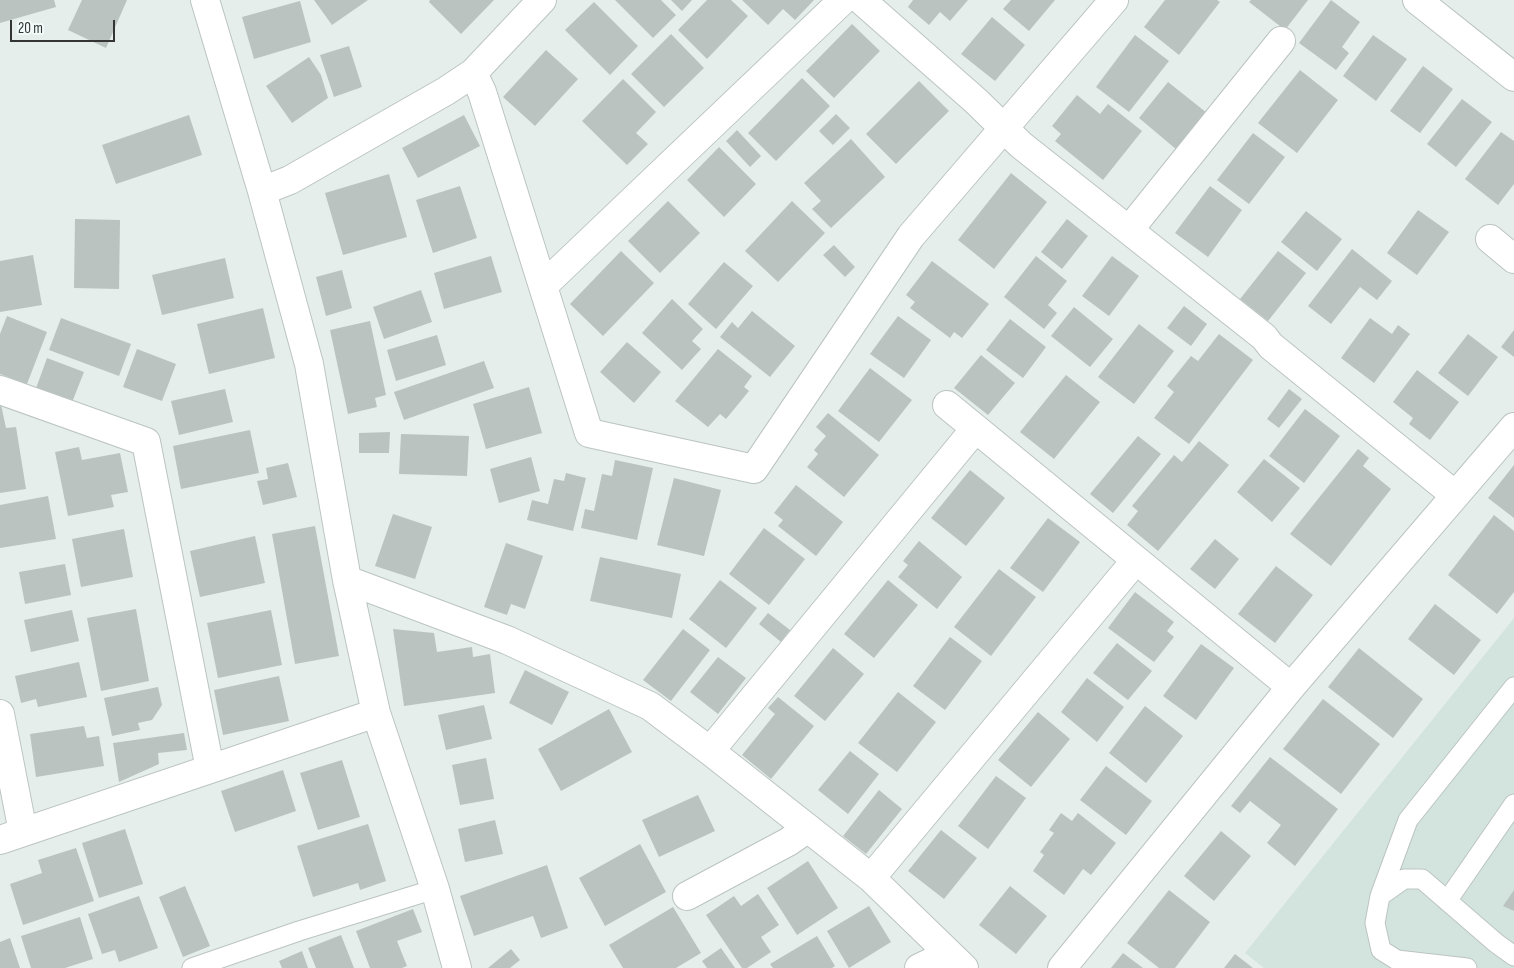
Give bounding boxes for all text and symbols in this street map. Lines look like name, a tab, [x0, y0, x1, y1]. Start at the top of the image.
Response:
scale bar	[12, 10, 118, 42]
text: 20 m	[18, 19, 43, 38]

